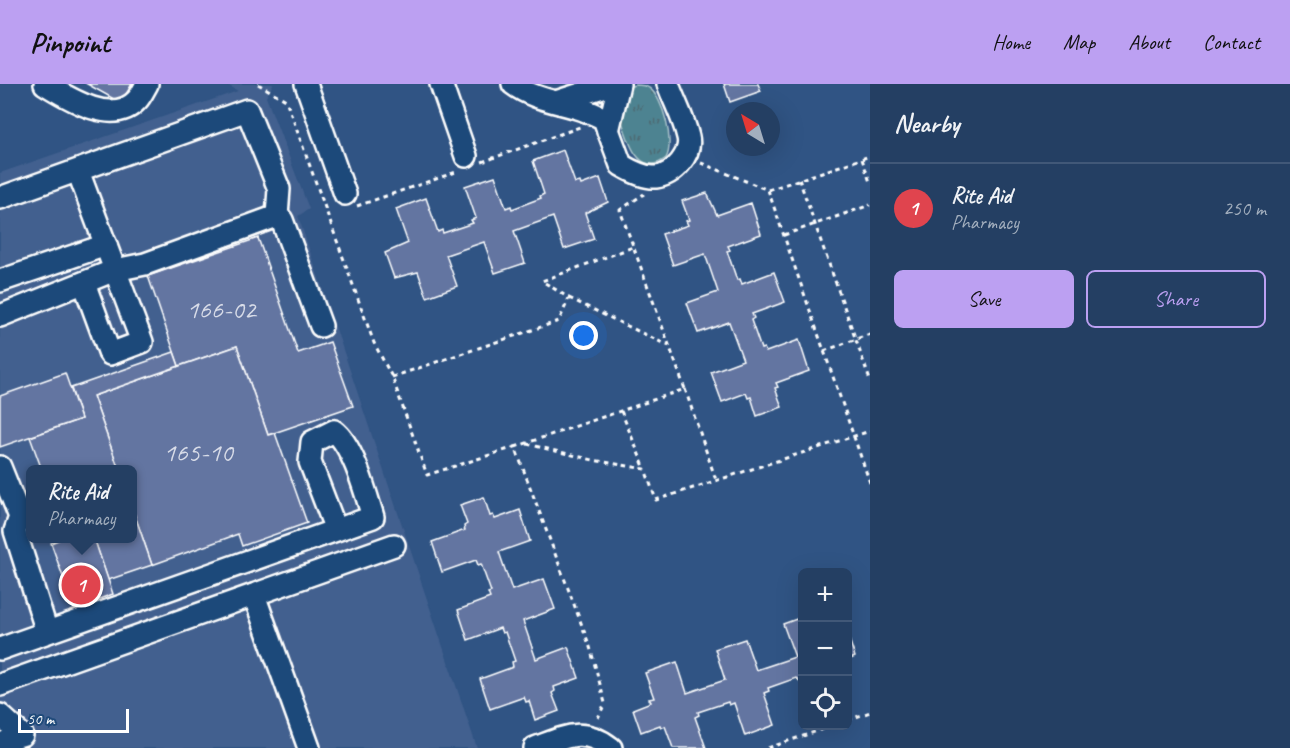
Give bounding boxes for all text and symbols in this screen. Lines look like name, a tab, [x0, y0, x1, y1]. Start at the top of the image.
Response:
text: Pinpoint	[30, 25, 110, 60]
text: Home	[992, 29, 1030, 55]
text: Map	[1063, 29, 1095, 55]
text: About	[1128, 29, 1170, 55]
text: Contact	[1203, 29, 1260, 55]
north arrow	[726, 102, 780, 156]
text: Nearby	[894, 107, 959, 140]
text: Rite Aid	[951, 182, 1012, 210]
text: 1	[909, 196, 918, 221]
text: 250 m	[1223, 196, 1266, 221]
text: Pharmacy	[951, 210, 1019, 235]
button: Save	[894, 270, 1074, 328]
button: Share	[1086, 270, 1266, 328]
house number: 166-02	[186, 292, 258, 326]
your location	[569, 321, 598, 350]
house number: 165-10	[163, 435, 235, 469]
popup	[26, 465, 137, 543]
text: Rite Aid	[48, 478, 108, 506]
text: Pharmacy	[48, 506, 115, 531]
pin: 1	[62, 562, 100, 608]
map controls	[798, 568, 852, 730]
button: +	[798, 568, 852, 622]
button: −	[798, 622, 852, 676]
button: locate	[798, 676, 852, 730]
scale bar	[18, 706, 129, 734]
text: 50 m	[27, 709, 54, 729]

